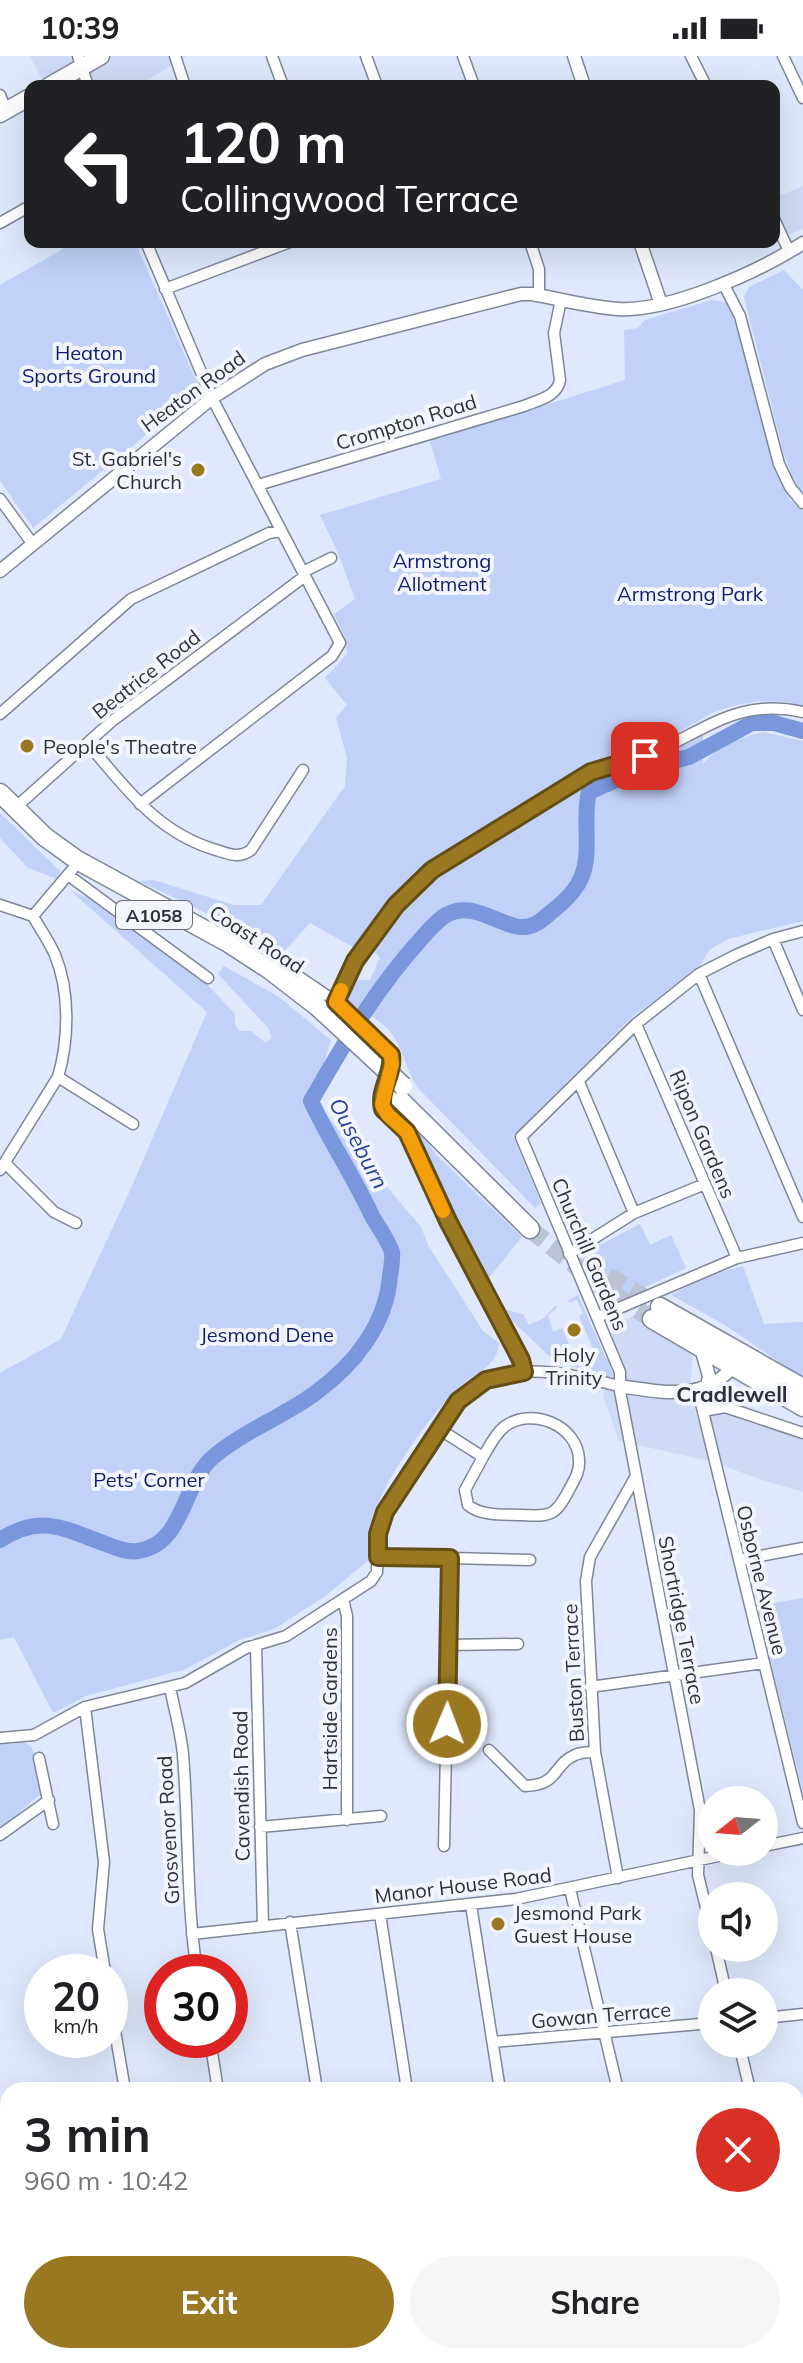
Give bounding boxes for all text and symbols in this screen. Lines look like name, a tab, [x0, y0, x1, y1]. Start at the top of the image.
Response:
text: 10:39	[40, 9, 119, 47]
text: 120 m	[180, 107, 347, 177]
icon: left	[48, 112, 152, 216]
text: Collingwood Terrace	[180, 176, 519, 221]
park label: Heaton Sports Ground	[22, 340, 156, 388]
street label: Heaton Road	[136, 345, 250, 437]
street label: Crompton Road	[333, 389, 479, 455]
place label: St. Gabriel's Church	[72, 446, 182, 494]
marker: St. Gabriel's Church	[189, 461, 207, 479]
park label: Armstrong Allotment	[393, 548, 491, 596]
park label: Armstrong Park	[617, 581, 764, 606]
street label: Beatrice Road	[87, 624, 205, 724]
pin	[611, 722, 679, 790]
place label: People's Theatre	[43, 734, 197, 759]
icon: arrive	[623, 734, 667, 778]
marker: People's Theatre	[18, 737, 36, 755]
street label: Coast Road	[205, 899, 309, 979]
road number: A1058	[116, 901, 192, 929]
street label: Ripon Gardens	[665, 1066, 741, 1202]
water label: Ouseburn	[323, 1093, 395, 1193]
street label: Churchill Gardens	[547, 1174, 633, 1334]
marker: Holy Trinity	[565, 1321, 583, 1339]
park label: Jesmond Dene	[200, 1322, 334, 1347]
place label: Holy Trinity	[546, 1342, 603, 1390]
district label: Cradlewell	[676, 1380, 788, 1408]
park label: Pets' Corner	[93, 1467, 205, 1492]
street label: Osborne Avenue	[731, 1502, 793, 1658]
street label: Shortridge Terrace	[653, 1534, 711, 1706]
street label: Buston Terrace	[557, 1603, 589, 1743]
street label: Hartside Gardens	[317, 1627, 342, 1791]
position arrow	[405, 1682, 489, 1766]
street label: Cavendish Road	[227, 1710, 255, 1862]
street label: Grosvenor Road	[152, 1755, 184, 1905]
north arrow	[698, 1786, 778, 1866]
map controls	[698, 1786, 778, 2058]
street label: Manor House Road	[373, 1862, 553, 1908]
button: sound	[698, 1882, 778, 1962]
place label: Jesmond Park Guest House	[514, 1900, 642, 1948]
marker: Jesmond Park Guest House	[489, 1915, 507, 1933]
speed limit sign: 30	[144, 1954, 248, 2058]
text: 20	[52, 1971, 100, 2021]
button: layers	[698, 1978, 778, 2058]
street label: Gowan Terrace	[530, 1996, 672, 2034]
text: km/h	[53, 2013, 99, 2038]
text: 3 min	[24, 2104, 151, 2164]
button: close	[696, 2108, 780, 2192]
text: 960 m · 10:42	[24, 2164, 188, 2197]
button: Exit	[24, 2256, 394, 2348]
button: Share	[410, 2256, 780, 2348]

